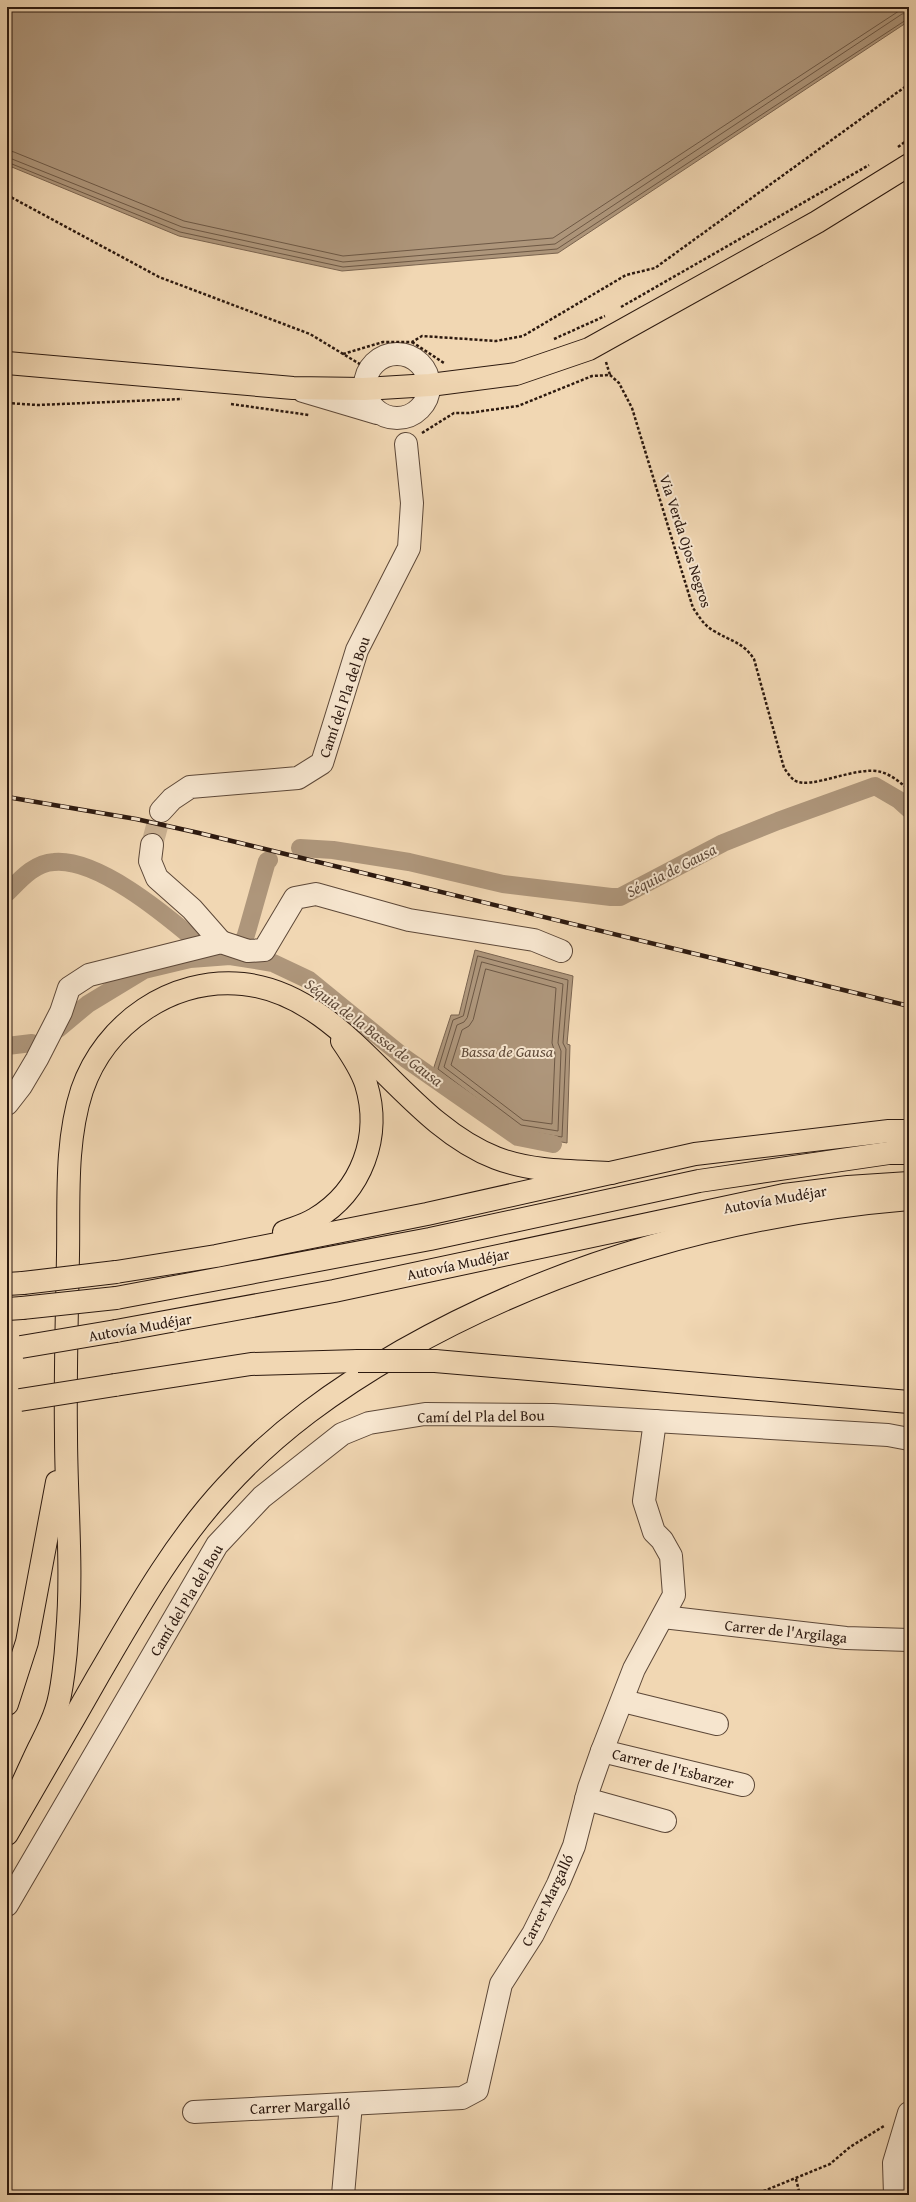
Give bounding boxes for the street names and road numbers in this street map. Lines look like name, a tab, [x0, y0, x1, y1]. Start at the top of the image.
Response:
street label: Via Verda Ojos Negros	[655, 472, 717, 610]
street label: Camí del Pla del Bou	[313, 633, 375, 760]
street label: Autovía Mudéjar	[722, 1180, 828, 1218]
street label: Autovía Mudéjar	[405, 1243, 511, 1285]
street label: Autovía Mudéjar	[87, 1308, 193, 1346]
street label: Camí del Pla del Bou	[417, 1404, 546, 1428]
street label: Camí del Pla del Bou	[144, 1539, 228, 1660]
street label: Carrer de l'Argilaga	[724, 1614, 848, 1648]
street label: Carrer de l'Esbarzer	[610, 1743, 736, 1793]
street label: Carrer Margalló	[516, 1850, 579, 1950]
street label: Carrer Margalló	[249, 2093, 351, 2119]

